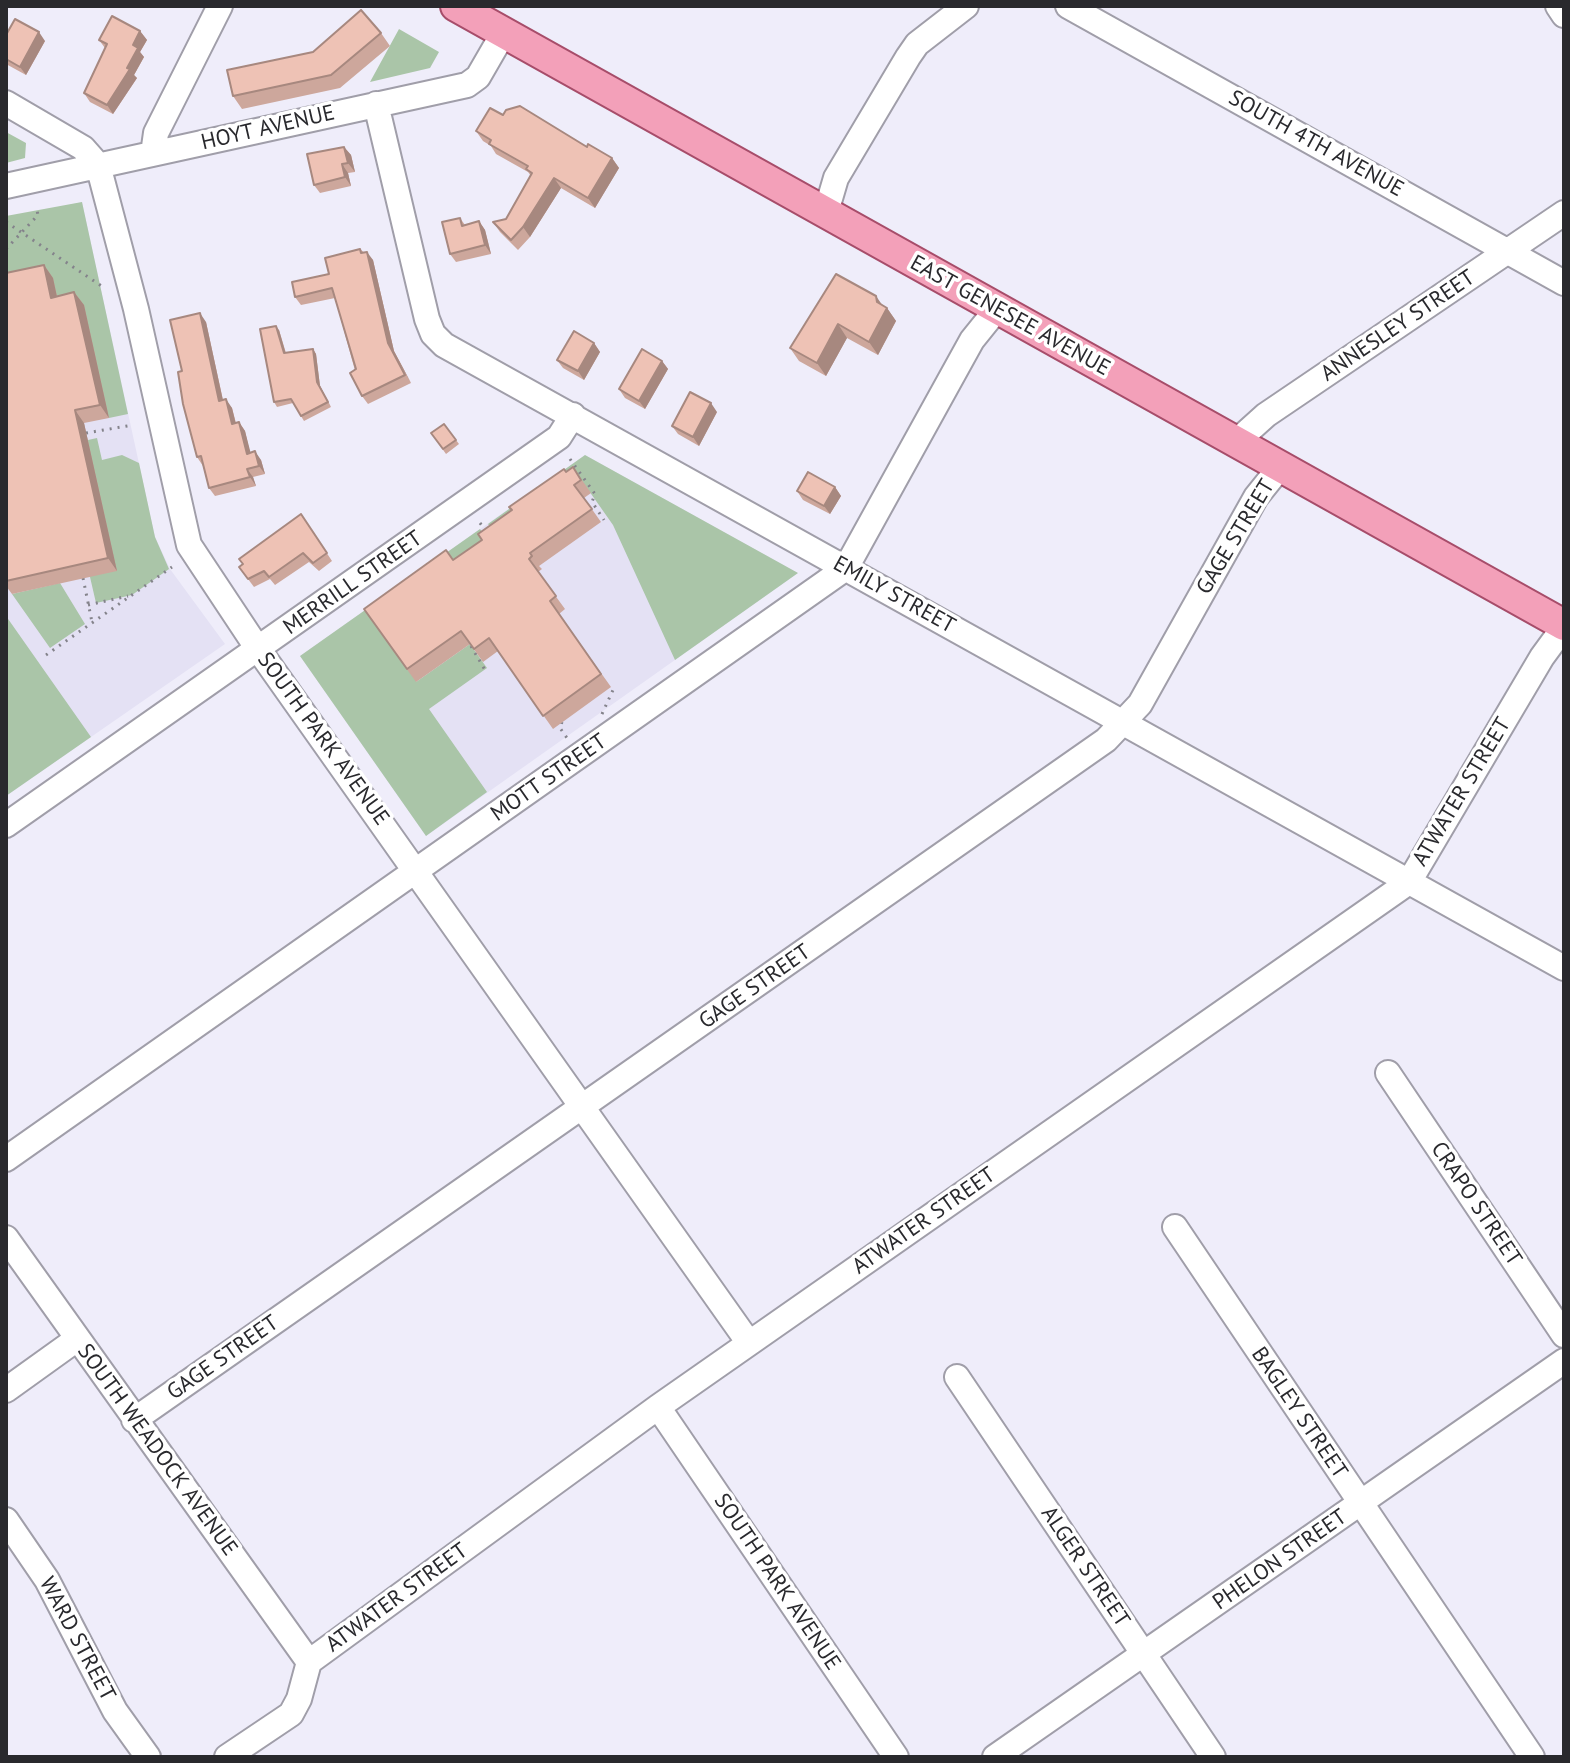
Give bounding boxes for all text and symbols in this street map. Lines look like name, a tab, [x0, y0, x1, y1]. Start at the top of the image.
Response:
street label: SOUTH 4TH AVENUE	[1224, 85, 1408, 203]
street label: HOYT AVENUE	[199, 100, 337, 156]
street label: EAST GENESEE AVENUE	[905, 250, 1115, 382]
street label: ANNESLEY STREET	[1316, 265, 1480, 387]
street label: GAGE STREET	[1191, 475, 1281, 599]
street label: MERRILL STREET	[279, 525, 427, 641]
street label: EMILY STREET	[828, 551, 960, 639]
street label: SOUTH PARK AVENUE	[251, 647, 395, 831]
street label: ATWATER STREET	[1407, 713, 1517, 871]
street label: MOTT STREET	[486, 728, 612, 828]
street label: GAGE STREET	[694, 939, 816, 1035]
street label: CRAPO STREET	[1425, 1137, 1527, 1271]
street label: ATWATER STREET	[847, 1162, 1001, 1280]
street label: GAGE STREET	[162, 1310, 284, 1406]
street label: SOUTH WEADOCK AVENUE	[71, 1339, 243, 1561]
street label: BAGLEY STREET	[1245, 1342, 1353, 1484]
street label: SOUTH PARK AVENUE	[708, 1489, 846, 1675]
street label: ALGER STREET	[1035, 1502, 1135, 1632]
street label: PHELON STREET	[1208, 1504, 1352, 1616]
street label: ATWATER STREET	[321, 1538, 473, 1658]
street label: WARD STREET	[33, 1572, 121, 1706]

